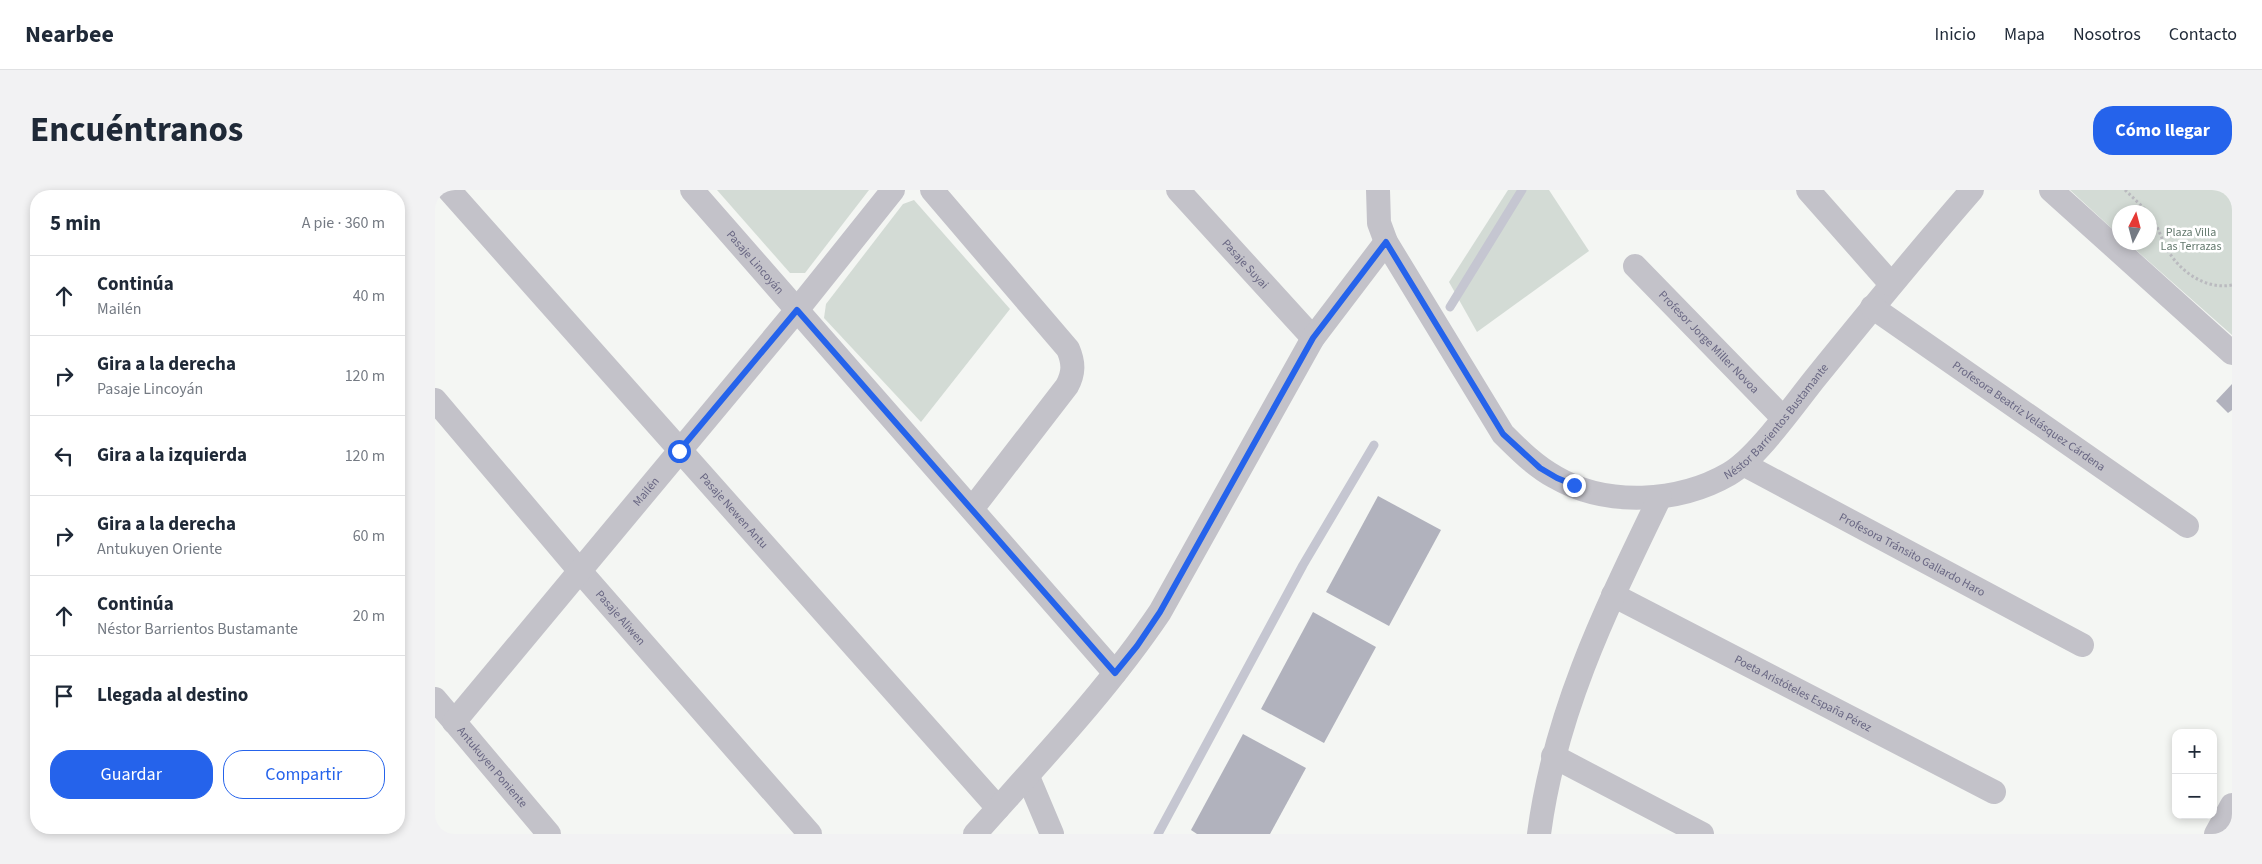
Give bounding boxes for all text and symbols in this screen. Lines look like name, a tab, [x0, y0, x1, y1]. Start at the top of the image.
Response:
text: Nearbee	[25, 17, 114, 52]
text: Inicio	[1935, 22, 1976, 47]
text: Mapa	[2004, 22, 2045, 47]
text: Nosotros	[2073, 22, 2141, 47]
text: Contacto	[2169, 22, 2237, 47]
text: Encuéntranos	[30, 105, 243, 155]
button: Cómo llegar	[2093, 106, 2232, 155]
north arrow	[2112, 205, 2157, 250]
text: 5 min	[50, 208, 101, 238]
text: A pie · 360 m	[302, 212, 385, 234]
park label: Plaza Villa Las Terrazas	[2161, 224, 2221, 255]
street label: Pasaje Lincoyán	[722, 227, 788, 298]
street label: Pasaje Suyai	[1218, 236, 1272, 293]
text: Continúa	[97, 271, 174, 298]
icon: ahead	[50, 282, 78, 310]
text: 40 m	[353, 285, 385, 307]
street label: Profesor Jorge Miller Novoa	[1654, 287, 1763, 398]
text: Mailén	[97, 298, 141, 320]
text: Gira a la derecha	[97, 351, 236, 378]
street label: Profesora Beatriz Velásquez Cárdena	[1949, 357, 2109, 476]
street label: Néstor Barrientos Bustamante	[1721, 360, 1833, 484]
icon: right	[50, 362, 78, 390]
text: 120 m	[345, 365, 385, 387]
text: Pasaje Lincoyán	[97, 378, 203, 400]
route start	[668, 440, 691, 463]
icon: left	[50, 442, 78, 470]
text: Gira a la izquierda	[97, 442, 247, 469]
text: 120 m	[345, 445, 385, 467]
street label: Pasaje Newen Antu	[695, 470, 772, 553]
street label: Mailén	[629, 474, 664, 510]
route end	[1563, 474, 1586, 497]
street label: Profesora Tránsito Gallardo Haro	[1836, 509, 1988, 601]
text: Gira a la derecha	[97, 511, 236, 538]
icon: right	[50, 522, 78, 550]
text: 60 m	[353, 525, 385, 547]
text: Antukuyen Oriente	[97, 538, 222, 560]
street label: Pasaje Aliwen	[591, 587, 649, 649]
text: Continúa	[97, 591, 174, 618]
icon: ahead	[50, 602, 78, 630]
text: 20 m	[353, 605, 385, 627]
text: Néstor Barrientos Bustamante	[97, 618, 298, 640]
street label: Poeta Aristóteles España Pérez	[1731, 651, 1875, 736]
icon: arrive	[50, 682, 78, 710]
text: Llegada al destino	[97, 682, 248, 709]
street label: Antukuyen Poniente	[453, 723, 531, 812]
map controls	[2172, 729, 2217, 819]
button: +	[2172, 729, 2217, 774]
button: Guardar	[50, 750, 213, 799]
button: Compartir	[223, 750, 385, 799]
button: −	[2172, 774, 2217, 819]

